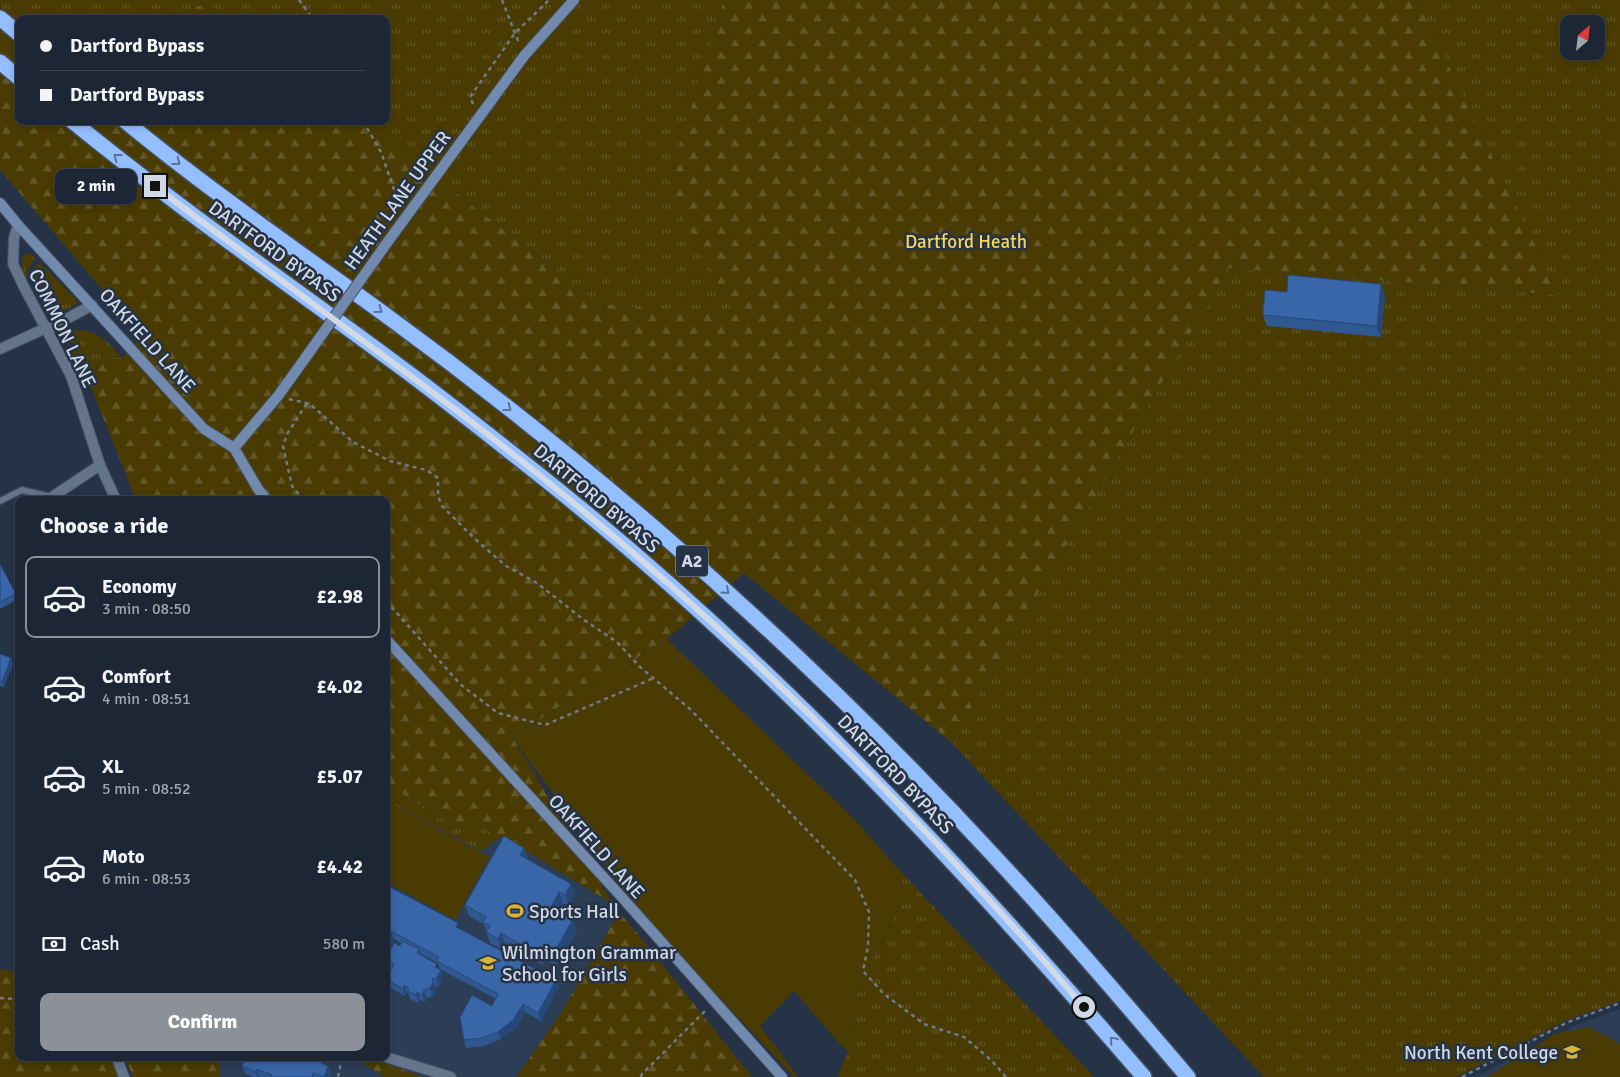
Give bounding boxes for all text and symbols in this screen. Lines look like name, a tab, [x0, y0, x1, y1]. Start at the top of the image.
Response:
north arrow	[1560, 15, 1605, 60]
map controls	[1560, 15, 1605, 60]
text: Dartford Bypass	[70, 34, 204, 58]
text: Dartford Bypass	[70, 83, 204, 107]
street label: HEATH LANE UPPER	[339, 126, 456, 275]
one-way arrow	[113, 154, 123, 163]
one-way arrow	[171, 156, 180, 164]
callout: 2 min	[55, 168, 138, 204]
route end	[144, 175, 166, 197]
text: 2 min	[77, 176, 115, 196]
street label: DARTFORD BYPASS	[204, 196, 345, 308]
park label: Dartford Heath	[905, 230, 1027, 254]
street label: COMMON LANE	[23, 265, 101, 392]
street label: OAKFIELD LANE	[94, 283, 201, 398]
one-way arrow	[373, 304, 383, 313]
one-way arrow	[502, 402, 511, 410]
street label: DARTFORD BYPASS	[528, 439, 664, 559]
text: Choose a ride	[40, 512, 168, 539]
road number: A2	[676, 546, 708, 576]
icon: car	[42, 575, 87, 620]
text: Economy	[102, 575, 176, 599]
text: £2.98	[317, 585, 363, 609]
one-way arrow	[721, 586, 730, 595]
text: 3 min · 08:50	[102, 599, 191, 619]
icon: car	[42, 665, 87, 710]
text: Comfort	[102, 665, 171, 689]
text: £4.02	[317, 675, 363, 699]
text: 4 min · 08:51	[102, 689, 191, 709]
street label: DARTFORD BYPASS	[832, 710, 959, 840]
icon: car	[42, 755, 87, 800]
text: XL	[102, 755, 124, 779]
text: £5.07	[317, 765, 363, 789]
text: 5 min · 08:52	[102, 779, 191, 799]
street label: OAKFIELD LANE	[543, 789, 650, 904]
icon: car	[42, 845, 87, 890]
text: Moto	[102, 845, 145, 869]
text: £4.42	[317, 855, 363, 879]
text: 6 min · 08:53	[102, 869, 191, 889]
place label: Sports Hall	[529, 900, 619, 924]
sports icon: Sports Hall	[505, 901, 525, 921]
icon: cash	[40, 930, 68, 958]
text: Cash	[80, 932, 120, 956]
text: 580 m	[323, 934, 365, 954]
place label: Wilmington Grammar School for Girls	[502, 941, 676, 987]
school or university icon: Wilmington Grammar School for Girls	[478, 953, 498, 973]
button: Confirm	[40, 993, 365, 1051]
route start	[1073, 996, 1095, 1018]
one-way arrow	[1110, 1037, 1118, 1046]
place label: North Kent College	[1404, 1041, 1558, 1065]
school or university icon: North Kent College	[1562, 1042, 1582, 1062]

